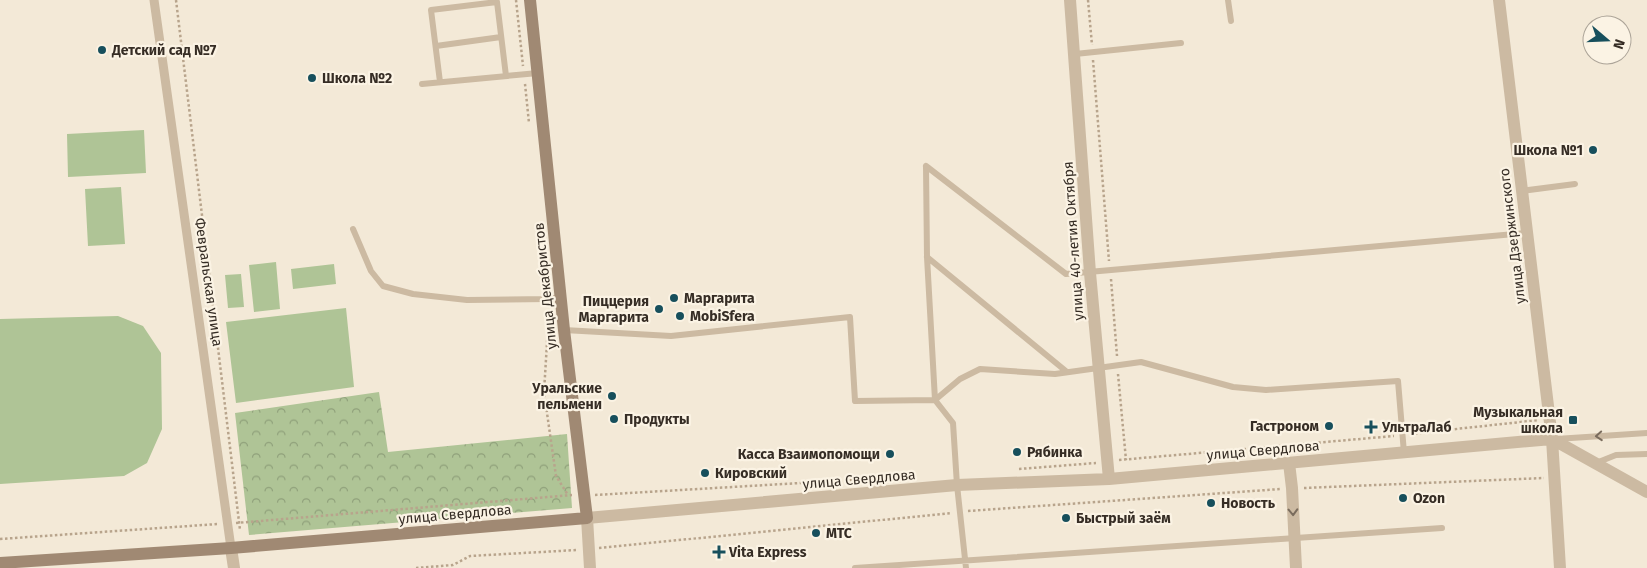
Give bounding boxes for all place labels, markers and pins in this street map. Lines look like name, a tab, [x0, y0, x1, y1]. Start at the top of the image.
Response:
place label: Детский сад №7	[111, 42, 217, 59]
marker: Детский сад №7	[96, 44, 108, 56]
place label: Школа №2	[322, 70, 392, 87]
marker: Школа №2	[306, 72, 318, 84]
place label: Школа №1	[1513, 142, 1583, 159]
marker: Школа №1	[1587, 144, 1599, 156]
place label: Маргарита	[684, 290, 755, 307]
marker: Маргарита	[668, 292, 680, 304]
place label: Пиццерия Маргарита	[578, 293, 649, 326]
marker: Пиццерия Маргарита	[653, 303, 665, 315]
place label: MobiSfera	[690, 308, 755, 325]
marker: MobiSfera	[674, 310, 686, 322]
place label: Уральские пельмени	[531, 380, 602, 413]
marker: Уральские пельмени	[606, 390, 618, 402]
place label: Музыкальная школа	[1473, 404, 1563, 437]
place label: Продукты	[624, 411, 690, 428]
marker: Продукты	[608, 413, 620, 425]
marker: Музыкальная школа	[1567, 414, 1579, 426]
place label: Гастроном	[1250, 418, 1319, 435]
place label: УльтраЛаб	[1381, 419, 1451, 436]
marker: Гастроном	[1323, 420, 1335, 432]
marker: УльтраЛаб	[1364, 420, 1378, 434]
place label: Рябинка	[1027, 444, 1083, 461]
place label: Касса Взаимопомощи	[738, 446, 880, 463]
marker: Рябинка	[1011, 446, 1023, 458]
marker: Касса Взаимопомощи	[884, 448, 896, 460]
place label: Кировский	[715, 465, 787, 482]
marker: Кировский	[699, 467, 711, 479]
place label: Ozon	[1413, 490, 1445, 507]
marker: Ozon	[1397, 492, 1409, 504]
place label: Новость	[1221, 495, 1276, 512]
marker: Новость	[1205, 497, 1217, 509]
place label: Быстрый заём	[1076, 510, 1171, 527]
marker: Быстрый заём	[1060, 512, 1072, 524]
place label: МТС	[826, 525, 852, 542]
marker: МТС	[810, 527, 822, 539]
place label: Vita Express	[728, 544, 807, 561]
marker: Vita Express	[713, 546, 725, 558]

